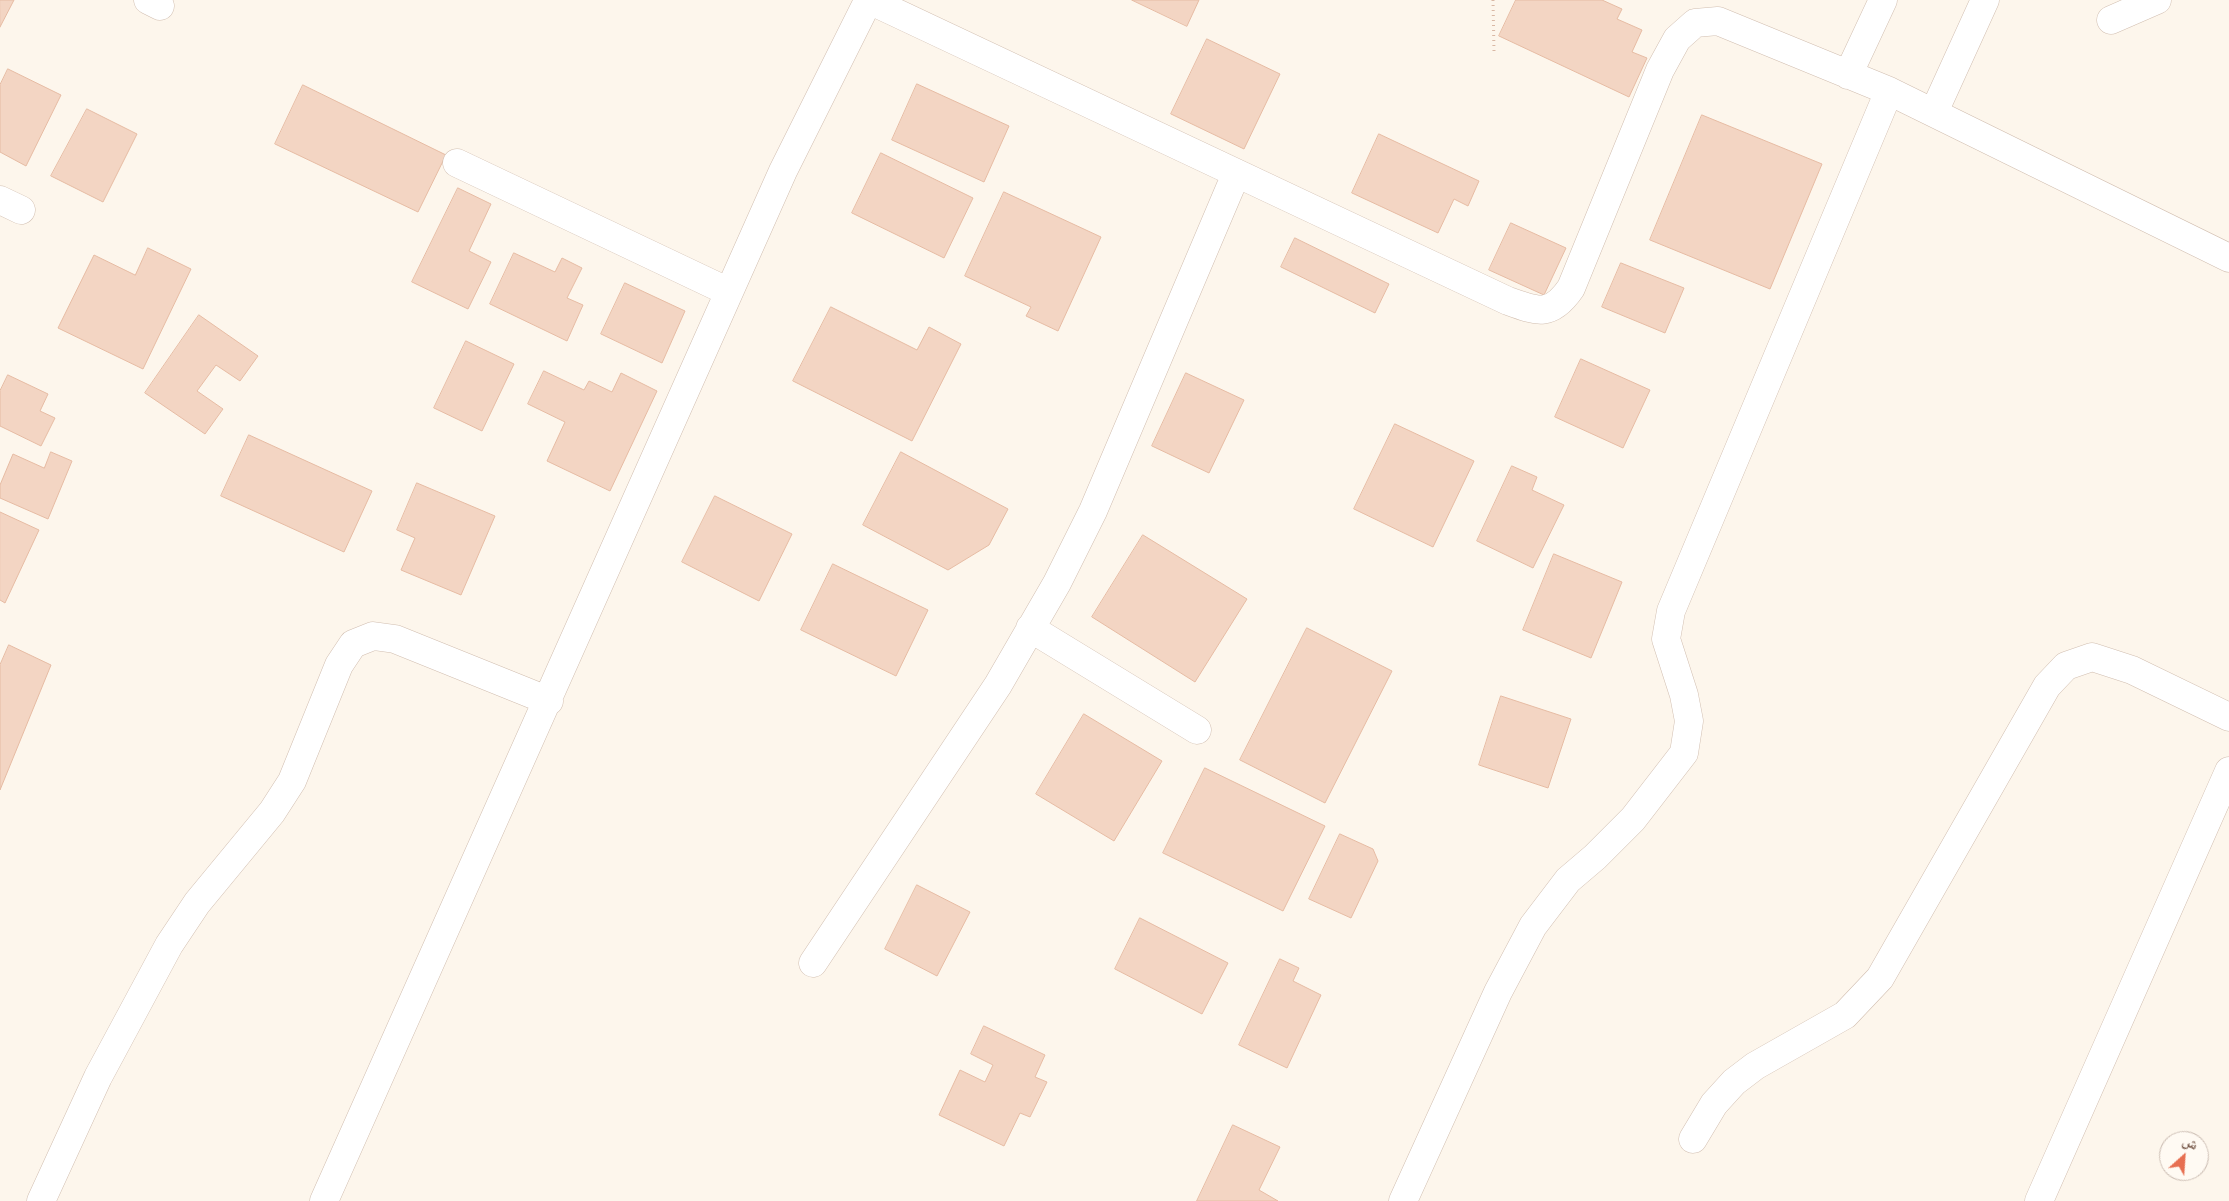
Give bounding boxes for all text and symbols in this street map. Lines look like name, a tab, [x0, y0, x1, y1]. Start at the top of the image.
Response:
north arrow	[2159, 1131, 2209, 1181]
text: ش	[2180, 1132, 2201, 1154]

